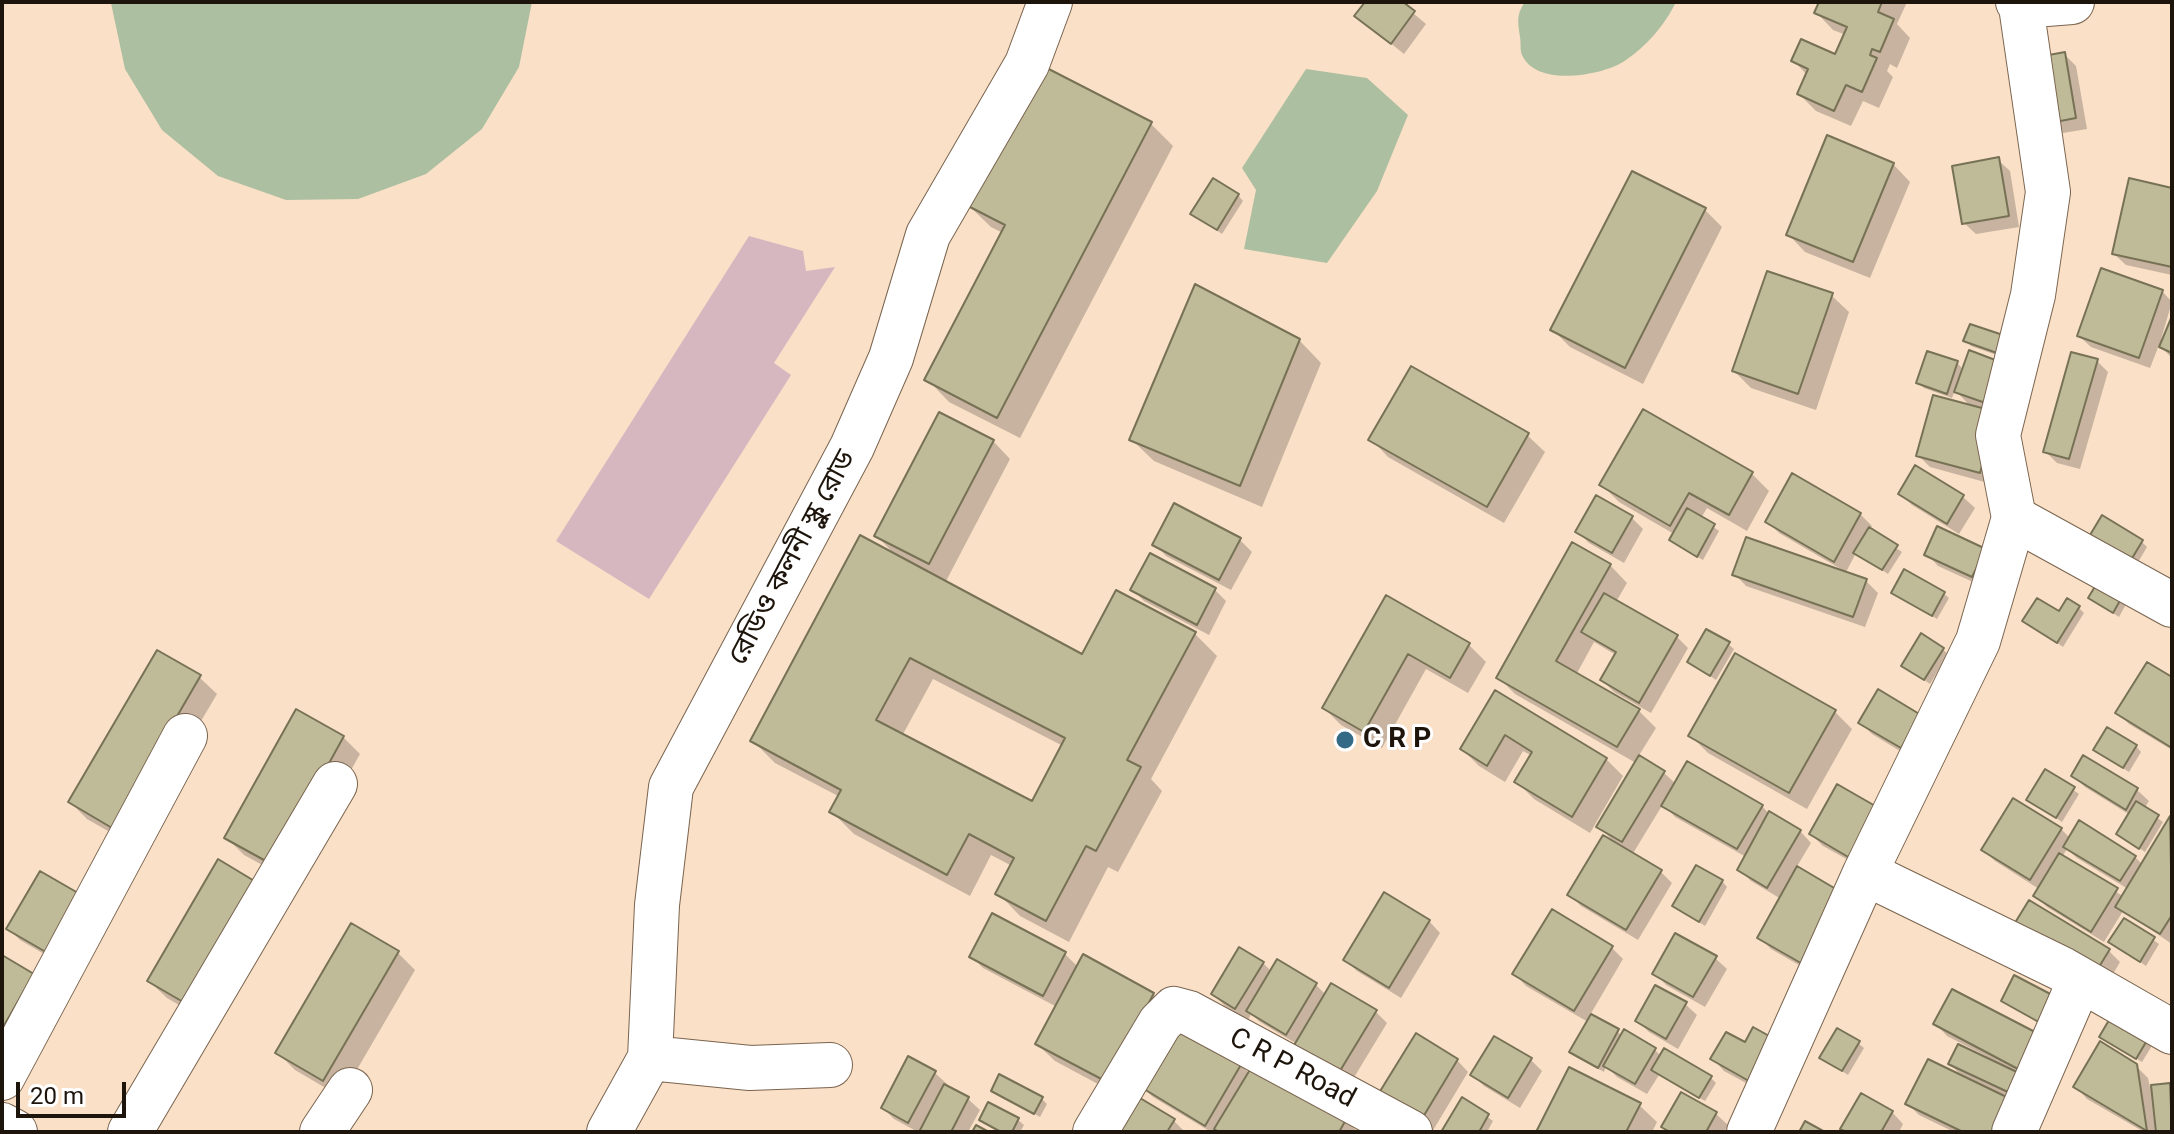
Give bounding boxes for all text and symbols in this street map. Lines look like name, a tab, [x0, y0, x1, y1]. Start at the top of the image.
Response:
street label: রেডিও কলনী স্কুল রোড	[722, 445, 864, 671]
place label: C R P	[1363, 723, 1431, 757]
marker: C R P	[1334, 729, 1356, 751]
street label: C R P Road	[1223, 1022, 1361, 1116]
scale bar	[20, 1066, 130, 1116]
text: 20 m	[30, 1082, 84, 1110]

